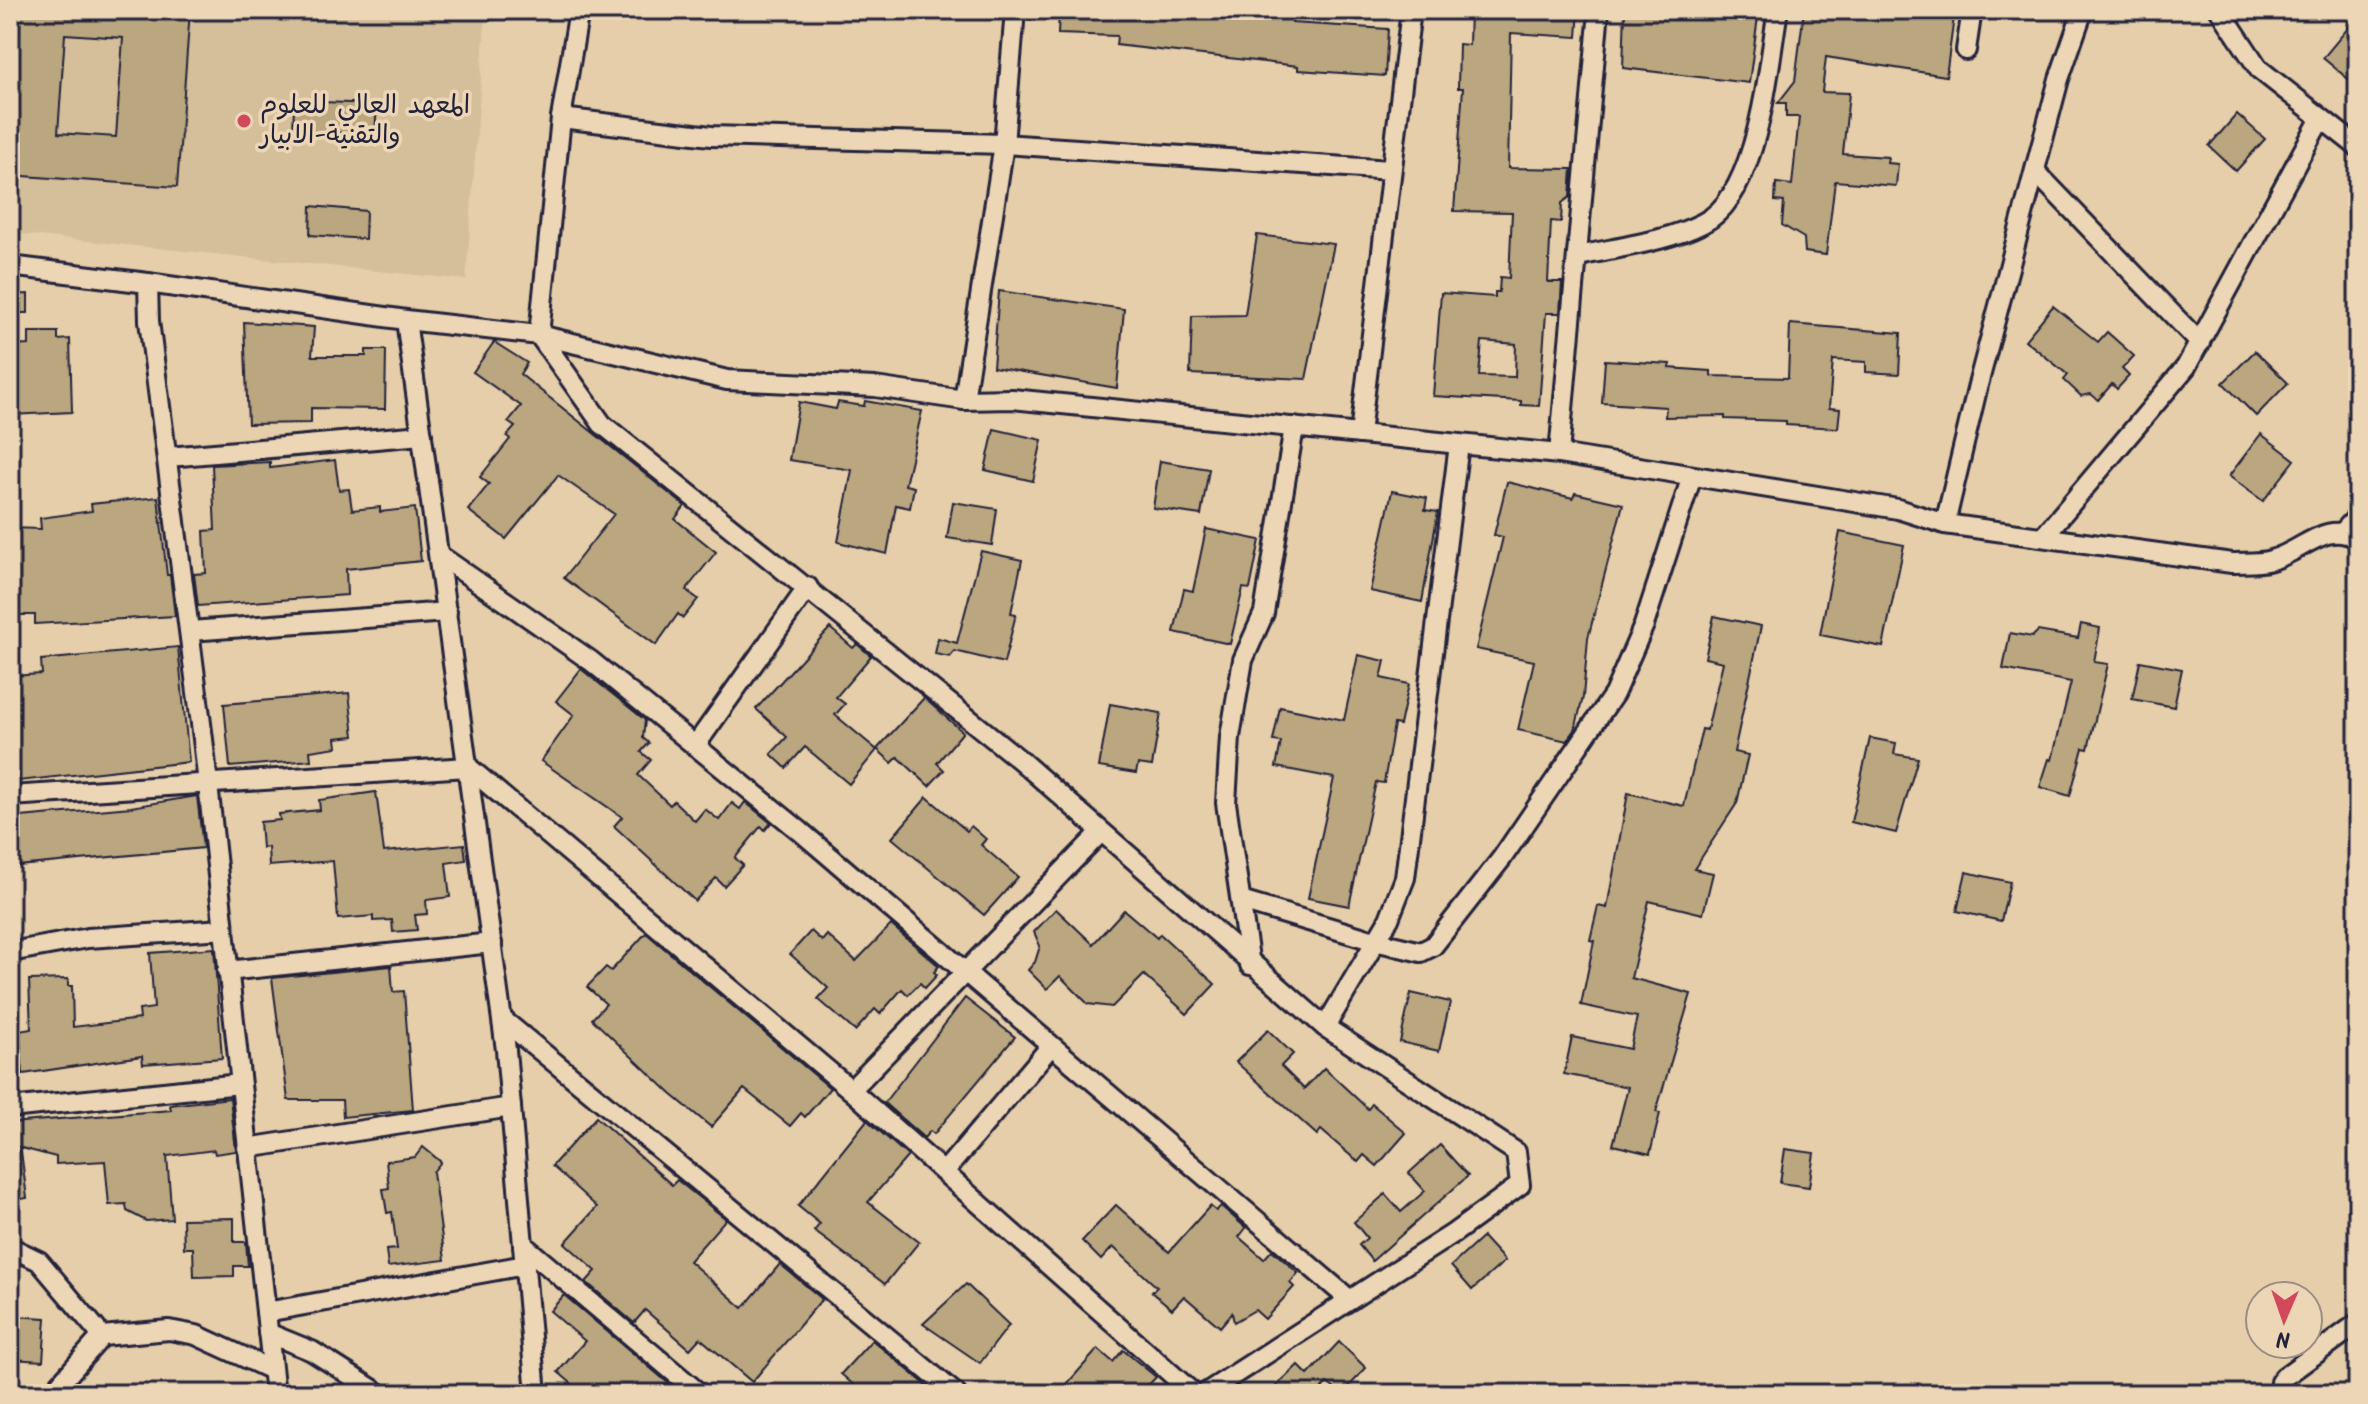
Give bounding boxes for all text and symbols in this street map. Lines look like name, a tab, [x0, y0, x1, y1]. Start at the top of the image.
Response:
place label: المعهد العالي للعلوم والتقنية-الابيار	[258, 85, 470, 157]
marker: المعهد العالي للعلوم والتقنية-الابيار	[235, 112, 253, 130]
north arrow	[2244, 1280, 2324, 1360]
text: N	[2276, 1320, 2291, 1355]

